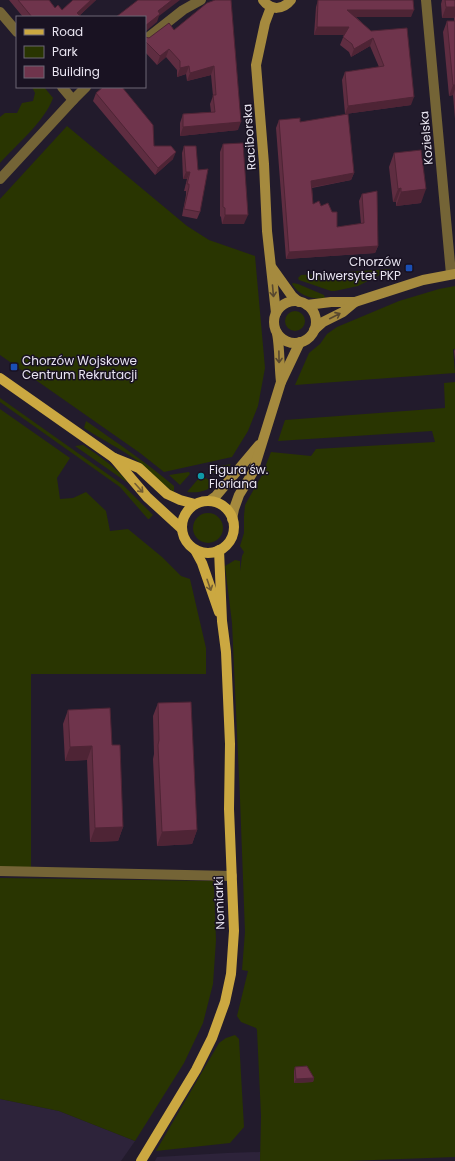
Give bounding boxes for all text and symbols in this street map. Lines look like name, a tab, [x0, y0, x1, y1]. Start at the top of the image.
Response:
legend	[16, 16, 146, 88]
text: Road	[52, 23, 83, 40]
text: Park	[52, 43, 79, 60]
text: Building	[52, 63, 100, 80]
street label: Raciborska	[238, 103, 260, 171]
street label: Kozielska	[415, 110, 437, 166]
place label: Chorzów Uniwersytet PKP	[307, 253, 401, 284]
marker: Chorzów Uniwersytet PKP	[404, 263, 414, 273]
one-way arrow	[269, 284, 277, 297]
one-way arrow	[328, 312, 340, 319]
one-way arrow	[275, 350, 283, 363]
place label: Chorzów Wojskowe Centrum Rekrutacji	[22, 352, 137, 383]
marker: Chorzów Wojskowe Centrum Rekrutacji	[9, 362, 19, 372]
place label: Figura św. Floriana	[209, 461, 268, 492]
marker: Figura św. Floriana	[196, 471, 206, 481]
one-way arrow	[134, 483, 143, 494]
one-way arrow	[206, 579, 214, 591]
street label: Nomiarki	[210, 876, 228, 930]

